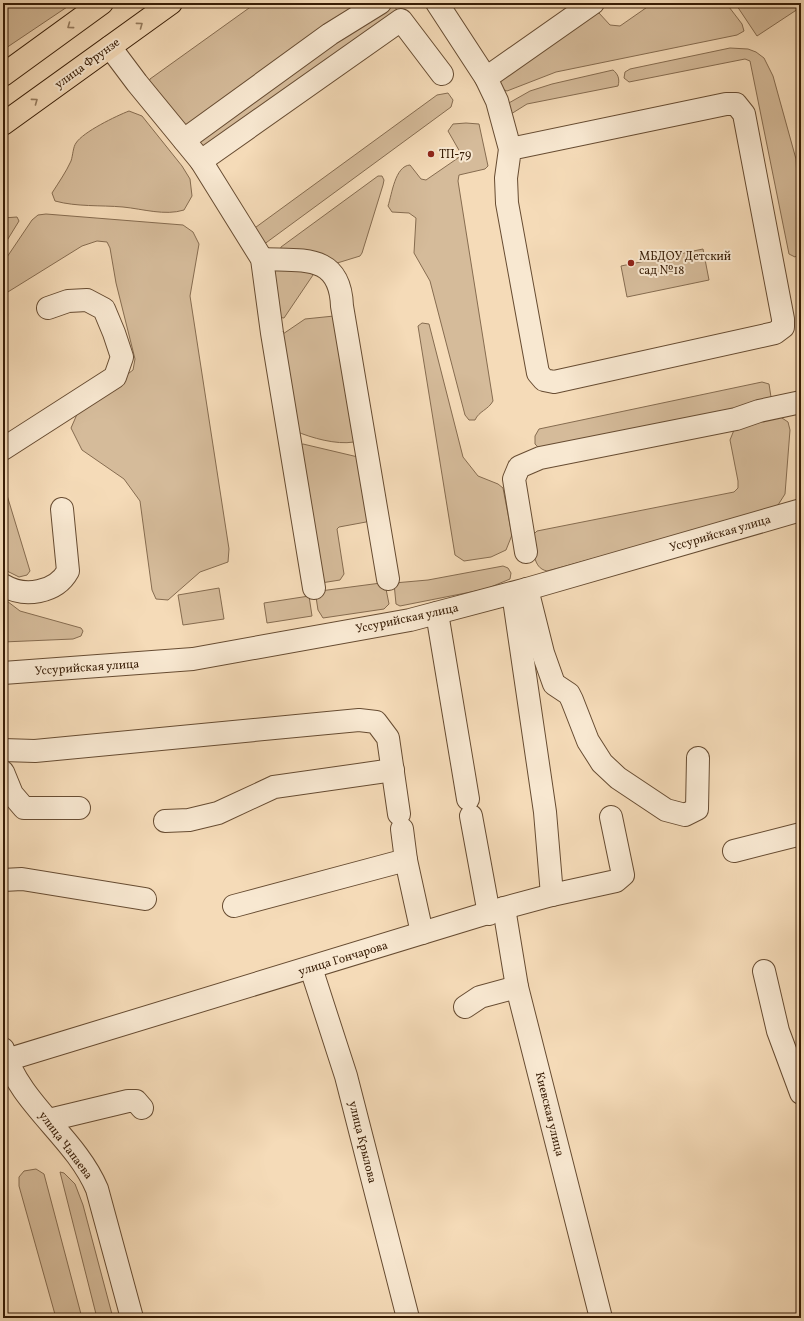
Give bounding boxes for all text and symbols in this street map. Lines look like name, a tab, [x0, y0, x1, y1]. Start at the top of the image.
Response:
one-way arrow	[68, 21, 75, 28]
one-way arrow	[136, 23, 143, 30]
street label: улица Фрунзе	[52, 35, 124, 93]
one-way arrow	[30, 99, 37, 106]
place label: ТП-79	[439, 147, 471, 163]
marker: ТП-79	[426, 149, 436, 159]
place label: МБДОУ Детский сад №18	[639, 249, 731, 279]
marker: МБДОУ Детский сад №18	[626, 258, 636, 268]
street label: Уссурийская улица	[668, 512, 773, 556]
street label: Уссурийская улица	[354, 600, 460, 638]
street label: Уссурийская улица	[34, 656, 140, 680]
street label: улица Гончарова	[297, 938, 390, 980]
street label: Киевская улица	[531, 1070, 567, 1158]
street label: улица Крылова	[344, 1099, 380, 1185]
street label: улица Чапаева	[34, 1108, 96, 1183]

